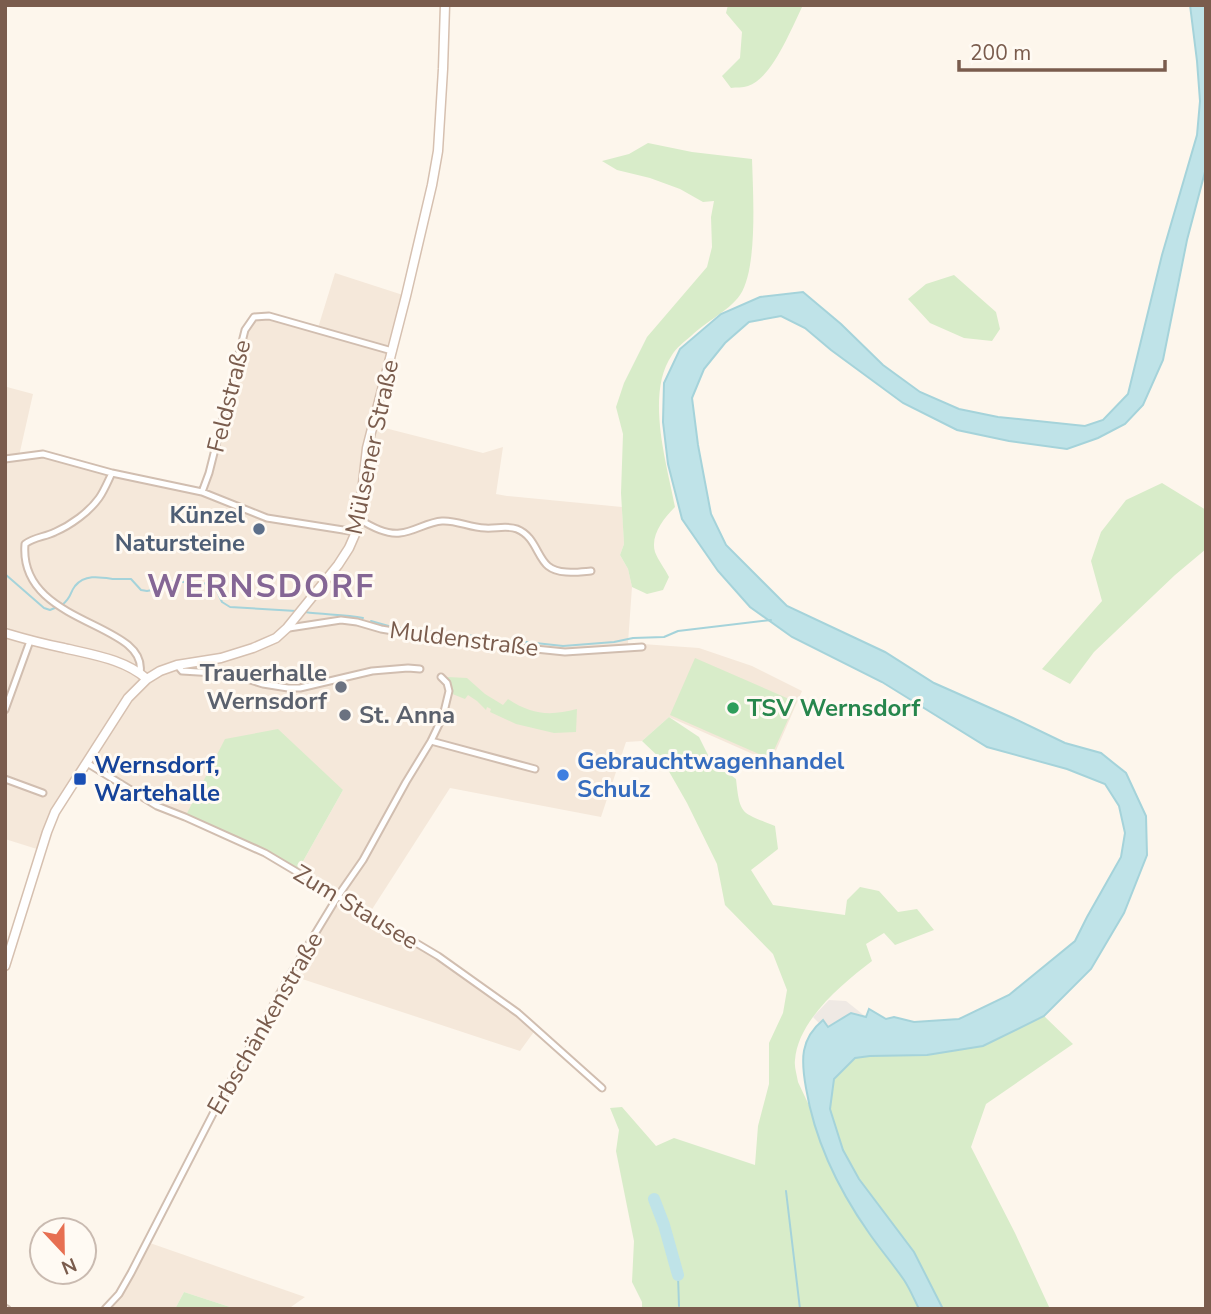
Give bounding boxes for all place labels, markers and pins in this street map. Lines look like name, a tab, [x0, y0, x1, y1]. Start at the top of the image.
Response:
place label: Künzel Natursteine	[115, 499, 245, 559]
marker: Künzel Natursteine	[251, 521, 267, 537]
place label: Trauerhalle Wernsdorf	[200, 657, 328, 717]
marker: Trauerhalle Wernsdorf	[333, 679, 349, 695]
place label: TSV Wernsdorf	[747, 692, 921, 724]
place label: St. Anna	[359, 699, 455, 731]
marker: TSV Wernsdorf	[725, 700, 741, 716]
marker: St. Anna	[337, 707, 353, 723]
place label: Gebrauchtwagenhandel Schulz	[577, 745, 845, 805]
place label: Wernsdorf, Wartehalle	[94, 749, 220, 809]
marker: Gebrauchtwagenhandel Schulz	[555, 767, 571, 783]
marker: Wernsdorf, Wartehalle	[72, 771, 88, 787]

